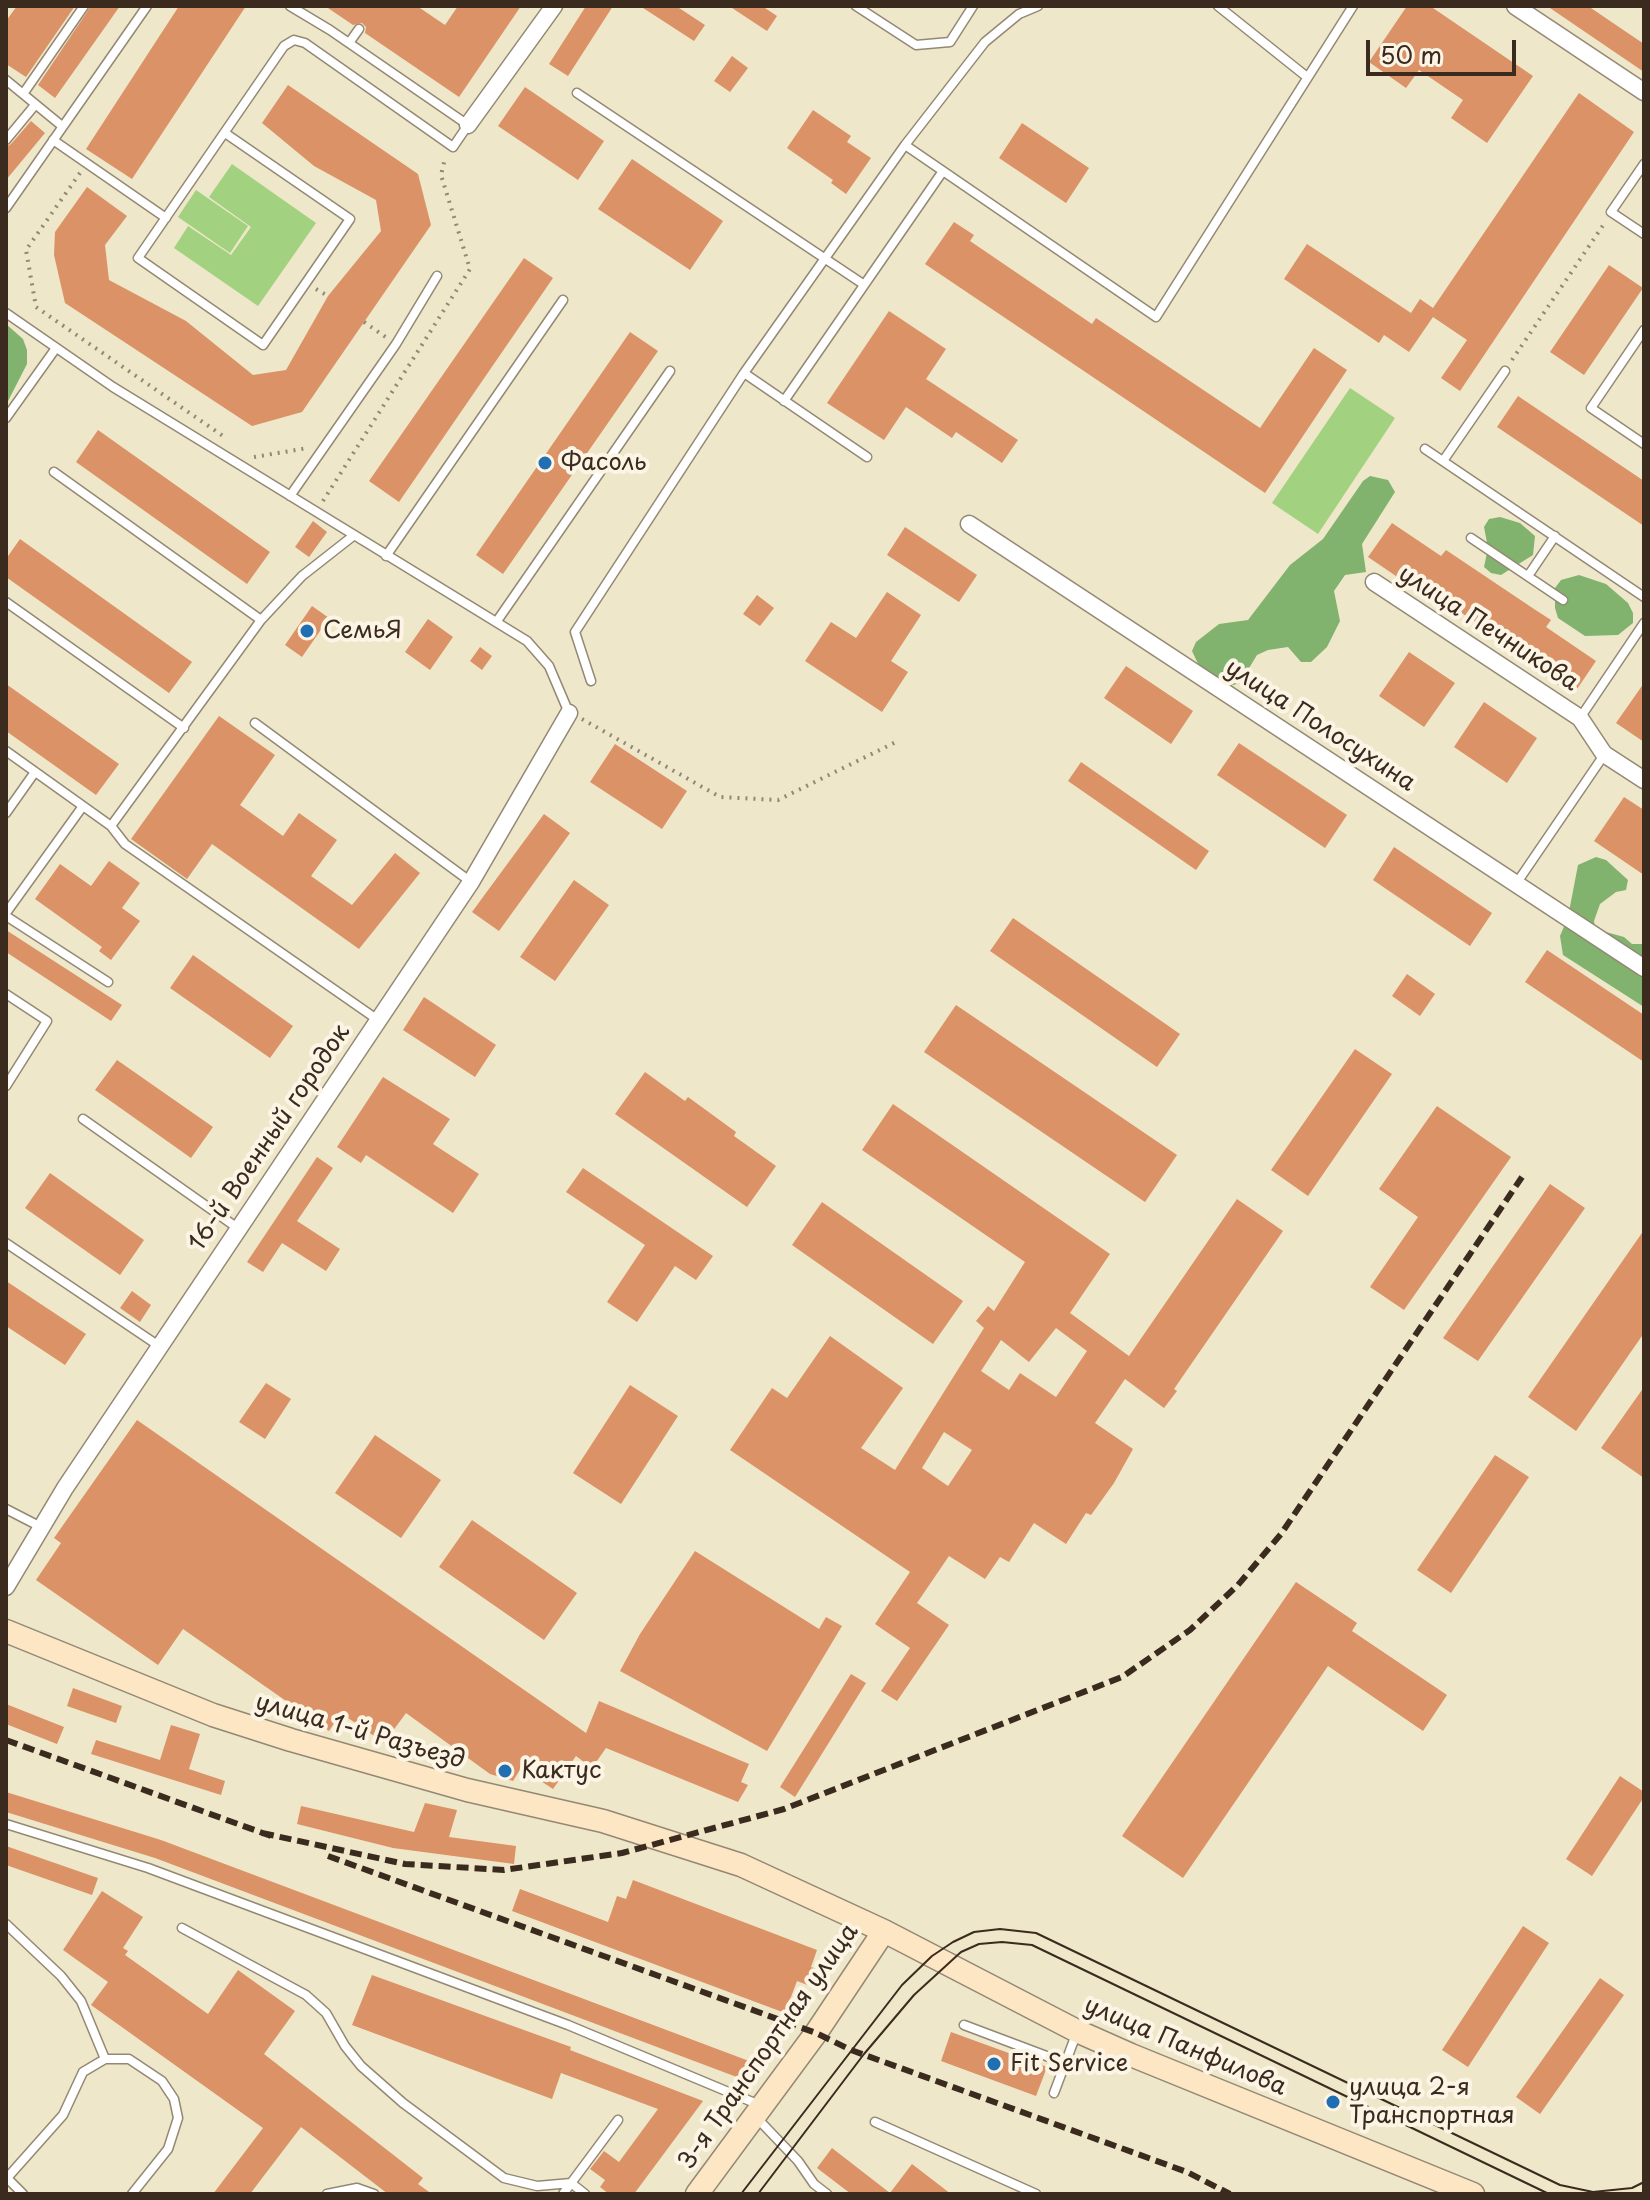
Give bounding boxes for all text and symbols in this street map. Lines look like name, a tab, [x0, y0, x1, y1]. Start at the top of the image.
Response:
scale bar	[1370, 24, 1520, 74]
text: 50 m	[1380, 36, 1442, 72]
place label: Фасоль	[561, 449, 647, 477]
marker: Фасоль	[536, 454, 554, 472]
street label: улица Печникова	[1393, 560, 1583, 698]
place label: СемьЯ	[323, 617, 402, 645]
marker: СемьЯ	[298, 622, 316, 640]
street label: улица Полосухина	[1220, 654, 1420, 798]
street label: 16-й Военный городок	[183, 1019, 357, 1257]
street label: улица 1-й Разъезд	[252, 1688, 468, 1776]
place label: Кактус	[521, 1757, 602, 1785]
marker: Кактус	[496, 1762, 514, 1780]
street label: 3-я Транспортная улица	[673, 1919, 865, 2175]
street label: улица Панфилова	[1080, 1991, 1290, 2103]
place label: Fit Service	[1010, 2050, 1128, 2078]
marker: Fit Service	[985, 2055, 1003, 2073]
place label: улица 2-я Транспортная	[1349, 2074, 1515, 2130]
marker: улица 2-я Транспортная	[1324, 2093, 1342, 2111]

